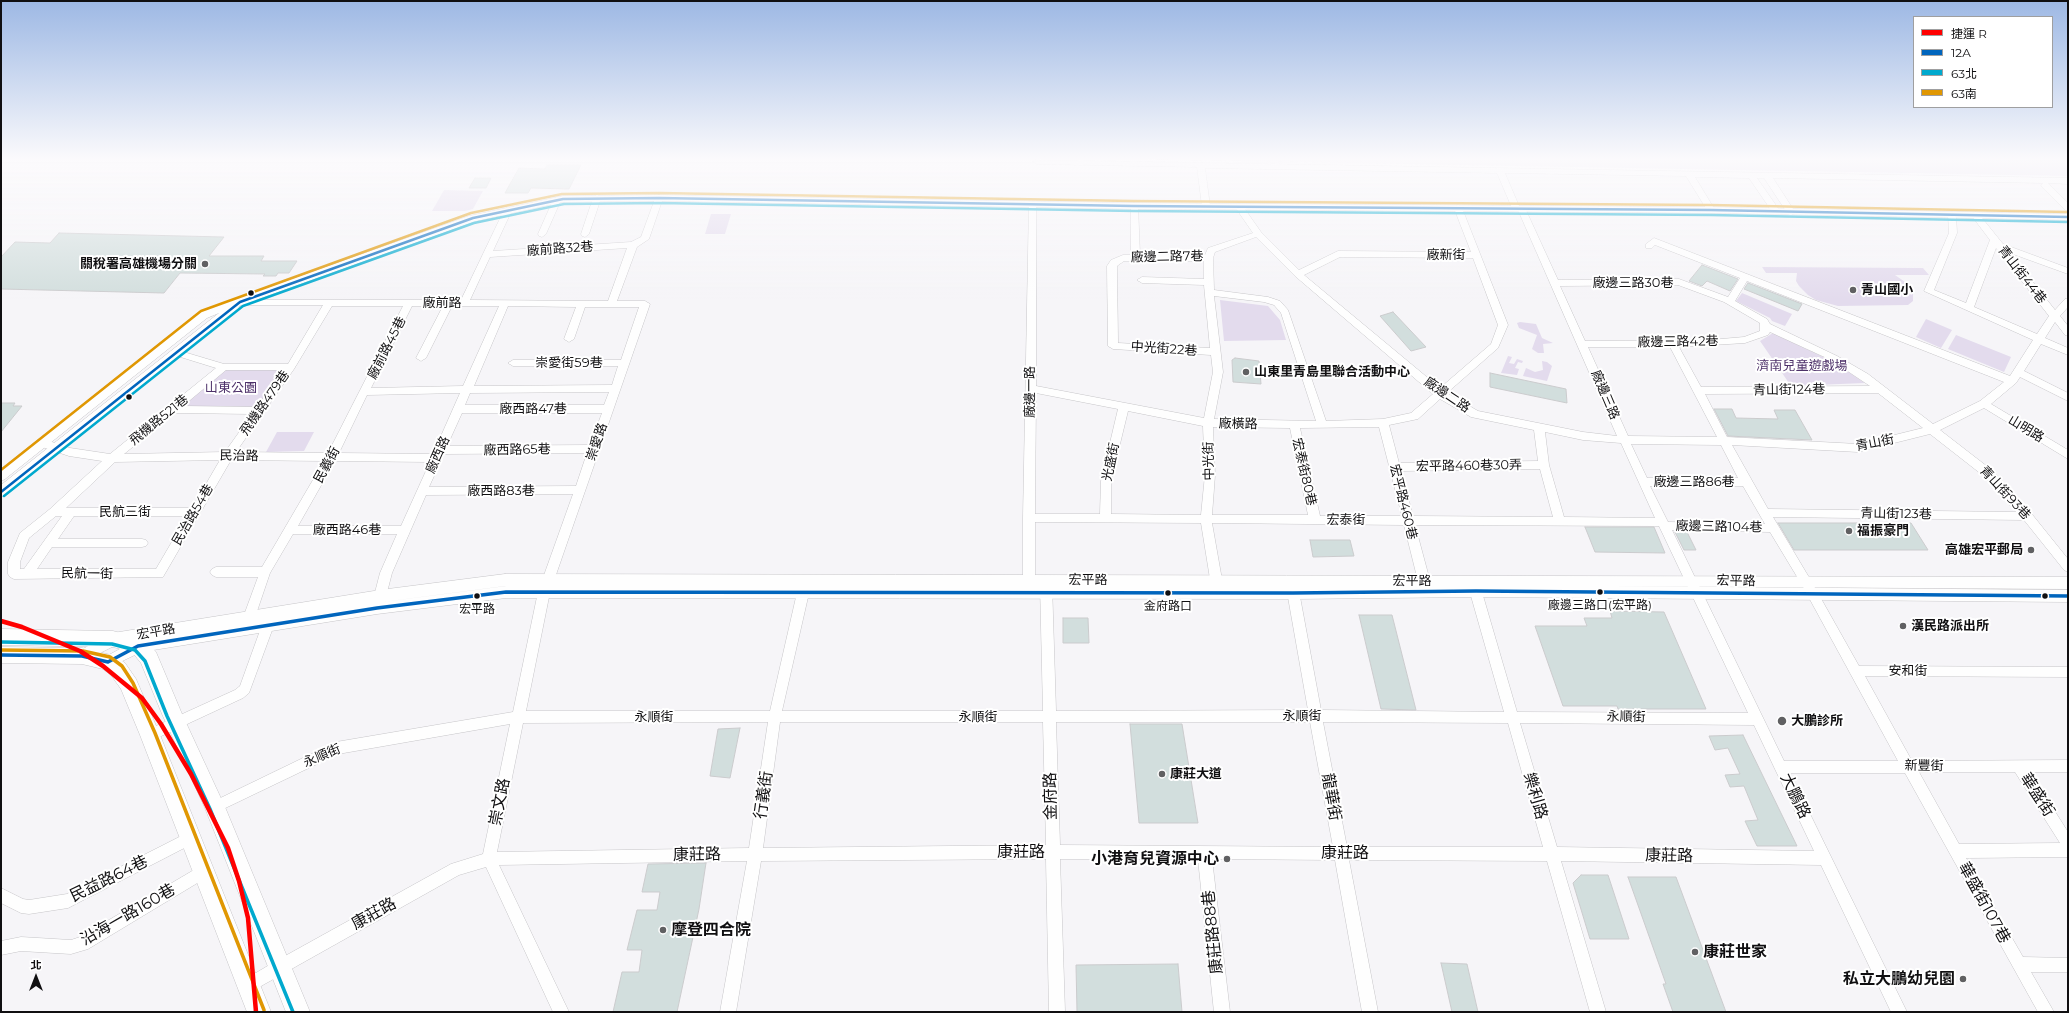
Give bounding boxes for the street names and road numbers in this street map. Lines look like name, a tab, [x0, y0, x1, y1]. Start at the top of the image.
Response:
street label: 廠前路32巷	[526, 239, 594, 259]
street label: 青山街44巷	[1995, 243, 2049, 307]
street label: 廠新街	[1427, 247, 1465, 263]
street label: 廠邊二路7巷	[1131, 249, 1203, 265]
street label: 廠邊三路30巷	[1593, 275, 1673, 291]
street label: 廠前路	[423, 295, 461, 311]
street label: 廠前路45巷	[365, 314, 409, 382]
street label: 廠邊三路42巷	[1637, 333, 1719, 351]
street label: 中光街22巷	[1130, 339, 1198, 359]
street label: 崇愛街59巷	[535, 355, 603, 371]
street label: 廠邊一路	[1022, 366, 1038, 418]
street label: 飛機路479巷	[237, 368, 293, 438]
street label: 廠邊三路	[1588, 368, 1622, 422]
street label: 廠邊二路	[1421, 374, 1473, 416]
street label: 青山街124巷	[1753, 382, 1825, 398]
street label: 飛機路521巷	[126, 391, 192, 449]
street label: 廠西路47巷	[499, 401, 567, 417]
street label: 山明路	[2005, 412, 2047, 446]
street label: 廠橫路	[1218, 416, 1258, 432]
street label: 崇愛路	[583, 421, 611, 463]
street label: 青山街	[1854, 432, 1896, 454]
street label: 廠西路	[423, 434, 453, 476]
street label: 宏泰街80巷	[1289, 437, 1319, 507]
street label: 光盛街	[1099, 441, 1123, 483]
street label: 中光街	[1201, 441, 1217, 481]
street label: 廠西路65巷	[483, 442, 551, 458]
street label: 民義街	[311, 444, 343, 486]
street label: 民治路	[219, 448, 259, 464]
street label: 宏平路460巷30弄	[1416, 457, 1522, 475]
street label: 宏平路460巷	[1386, 463, 1420, 541]
street label: 青山街93巷	[1976, 463, 2034, 523]
street label: 廠邊三路86巷	[1653, 474, 1735, 490]
street label: 民治路54巷	[169, 482, 217, 548]
street label: 廠西路83巷	[467, 483, 535, 499]
street label: 民航三街	[99, 504, 151, 520]
street label: 青山街123巷	[1860, 506, 1932, 522]
street label: 宏泰街	[1327, 512, 1365, 528]
street label: 廠邊三路104巷	[1675, 518, 1763, 536]
street label: 廠西路46巷	[313, 522, 381, 538]
street label: 民航一街	[61, 566, 113, 582]
street label: 宏平路	[1069, 572, 1107, 588]
street label: 宏平路	[1393, 573, 1431, 589]
street label: 宏平路	[1716, 573, 1756, 589]
street label: 宏平路	[135, 621, 177, 643]
street label: 安和街	[1889, 663, 1927, 679]
street label: 永順街	[1283, 708, 1321, 724]
street label: 永順街	[635, 709, 673, 725]
street label: 永順街	[959, 709, 997, 725]
street label: 永順街	[1606, 709, 1646, 725]
street label: 永順街	[301, 741, 343, 771]
street label: 新豐街	[1904, 758, 1944, 774]
street label: 行義街	[751, 770, 777, 820]
street label: 樂利路	[1519, 770, 1551, 822]
street label: 大鵬路	[1776, 770, 1814, 822]
street label: 華盛街	[2016, 770, 2058, 820]
street label: 金府路	[1041, 772, 1061, 820]
street label: 龍華街	[1317, 772, 1345, 822]
street label: 崇文路	[486, 777, 514, 827]
street label: 康莊路	[997, 842, 1045, 862]
street label: 康莊路	[1321, 843, 1369, 863]
street label: 康莊路	[673, 845, 721, 865]
street label: 康莊路	[1645, 846, 1693, 866]
street label: 民益路64巷	[67, 852, 151, 906]
street label: 華盛街107巷	[1954, 859, 2014, 947]
street label: 沿海一路160巷	[77, 880, 179, 950]
street label: 康莊路88巷	[1199, 889, 1227, 975]
street label: 康莊路	[348, 894, 400, 934]

